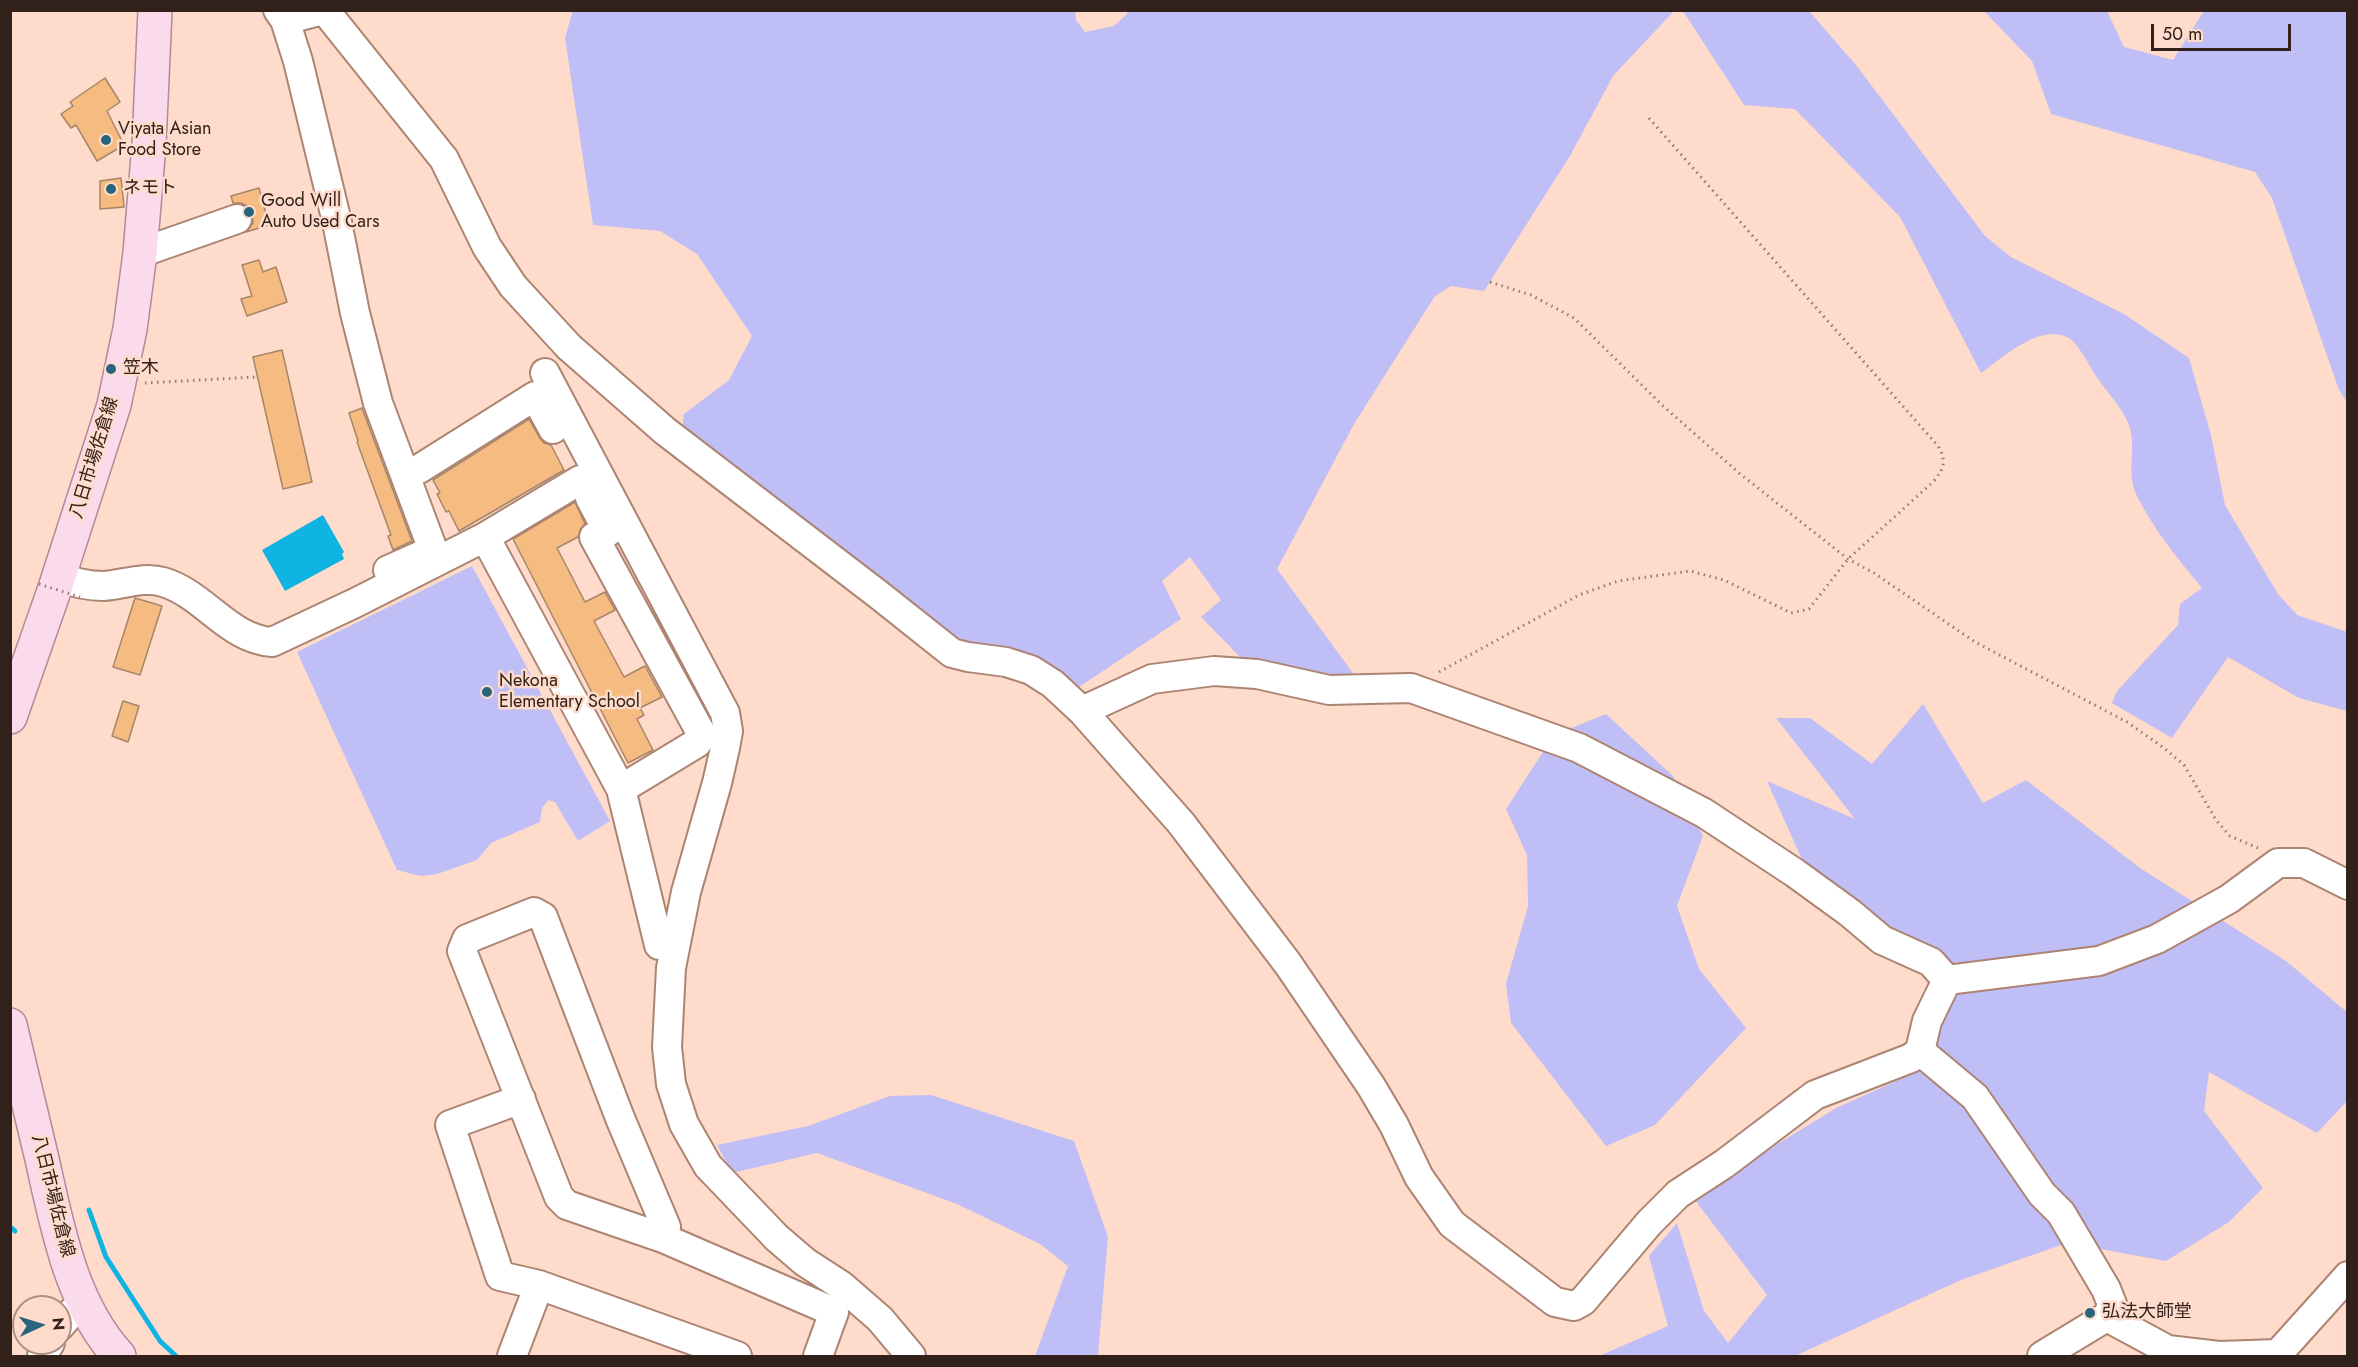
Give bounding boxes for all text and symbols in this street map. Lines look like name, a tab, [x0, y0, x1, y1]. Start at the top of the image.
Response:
scale bar	[2154, 12, 2294, 50]
text: 50 m	[2162, 21, 2202, 47]
place label: Viyata Asian Food Store	[118, 119, 211, 162]
marker: Viyata Asian Food Store	[99, 133, 113, 147]
place label: ネモト	[123, 178, 177, 200]
marker: ネモト	[104, 182, 118, 196]
place label: Good Will Auto Used Cars	[261, 191, 379, 234]
marker: Good Will Auto Used Cars	[242, 205, 256, 219]
place label: 笠木	[123, 358, 159, 380]
marker: 笠木	[104, 362, 118, 376]
street label: 八日市場佐倉線	[66, 395, 124, 521]
place label: Nekona Elementary School	[499, 671, 640, 714]
marker: Nekona Elementary School	[480, 685, 494, 699]
street label: 八日市場佐倉線	[26, 1132, 78, 1260]
north arrow	[12, 1295, 72, 1355]
place label: 弘法大師堂	[2102, 1302, 2192, 1324]
marker: 弘法大師堂	[2083, 1306, 2097, 1320]
text: N	[47, 1317, 70, 1331]

